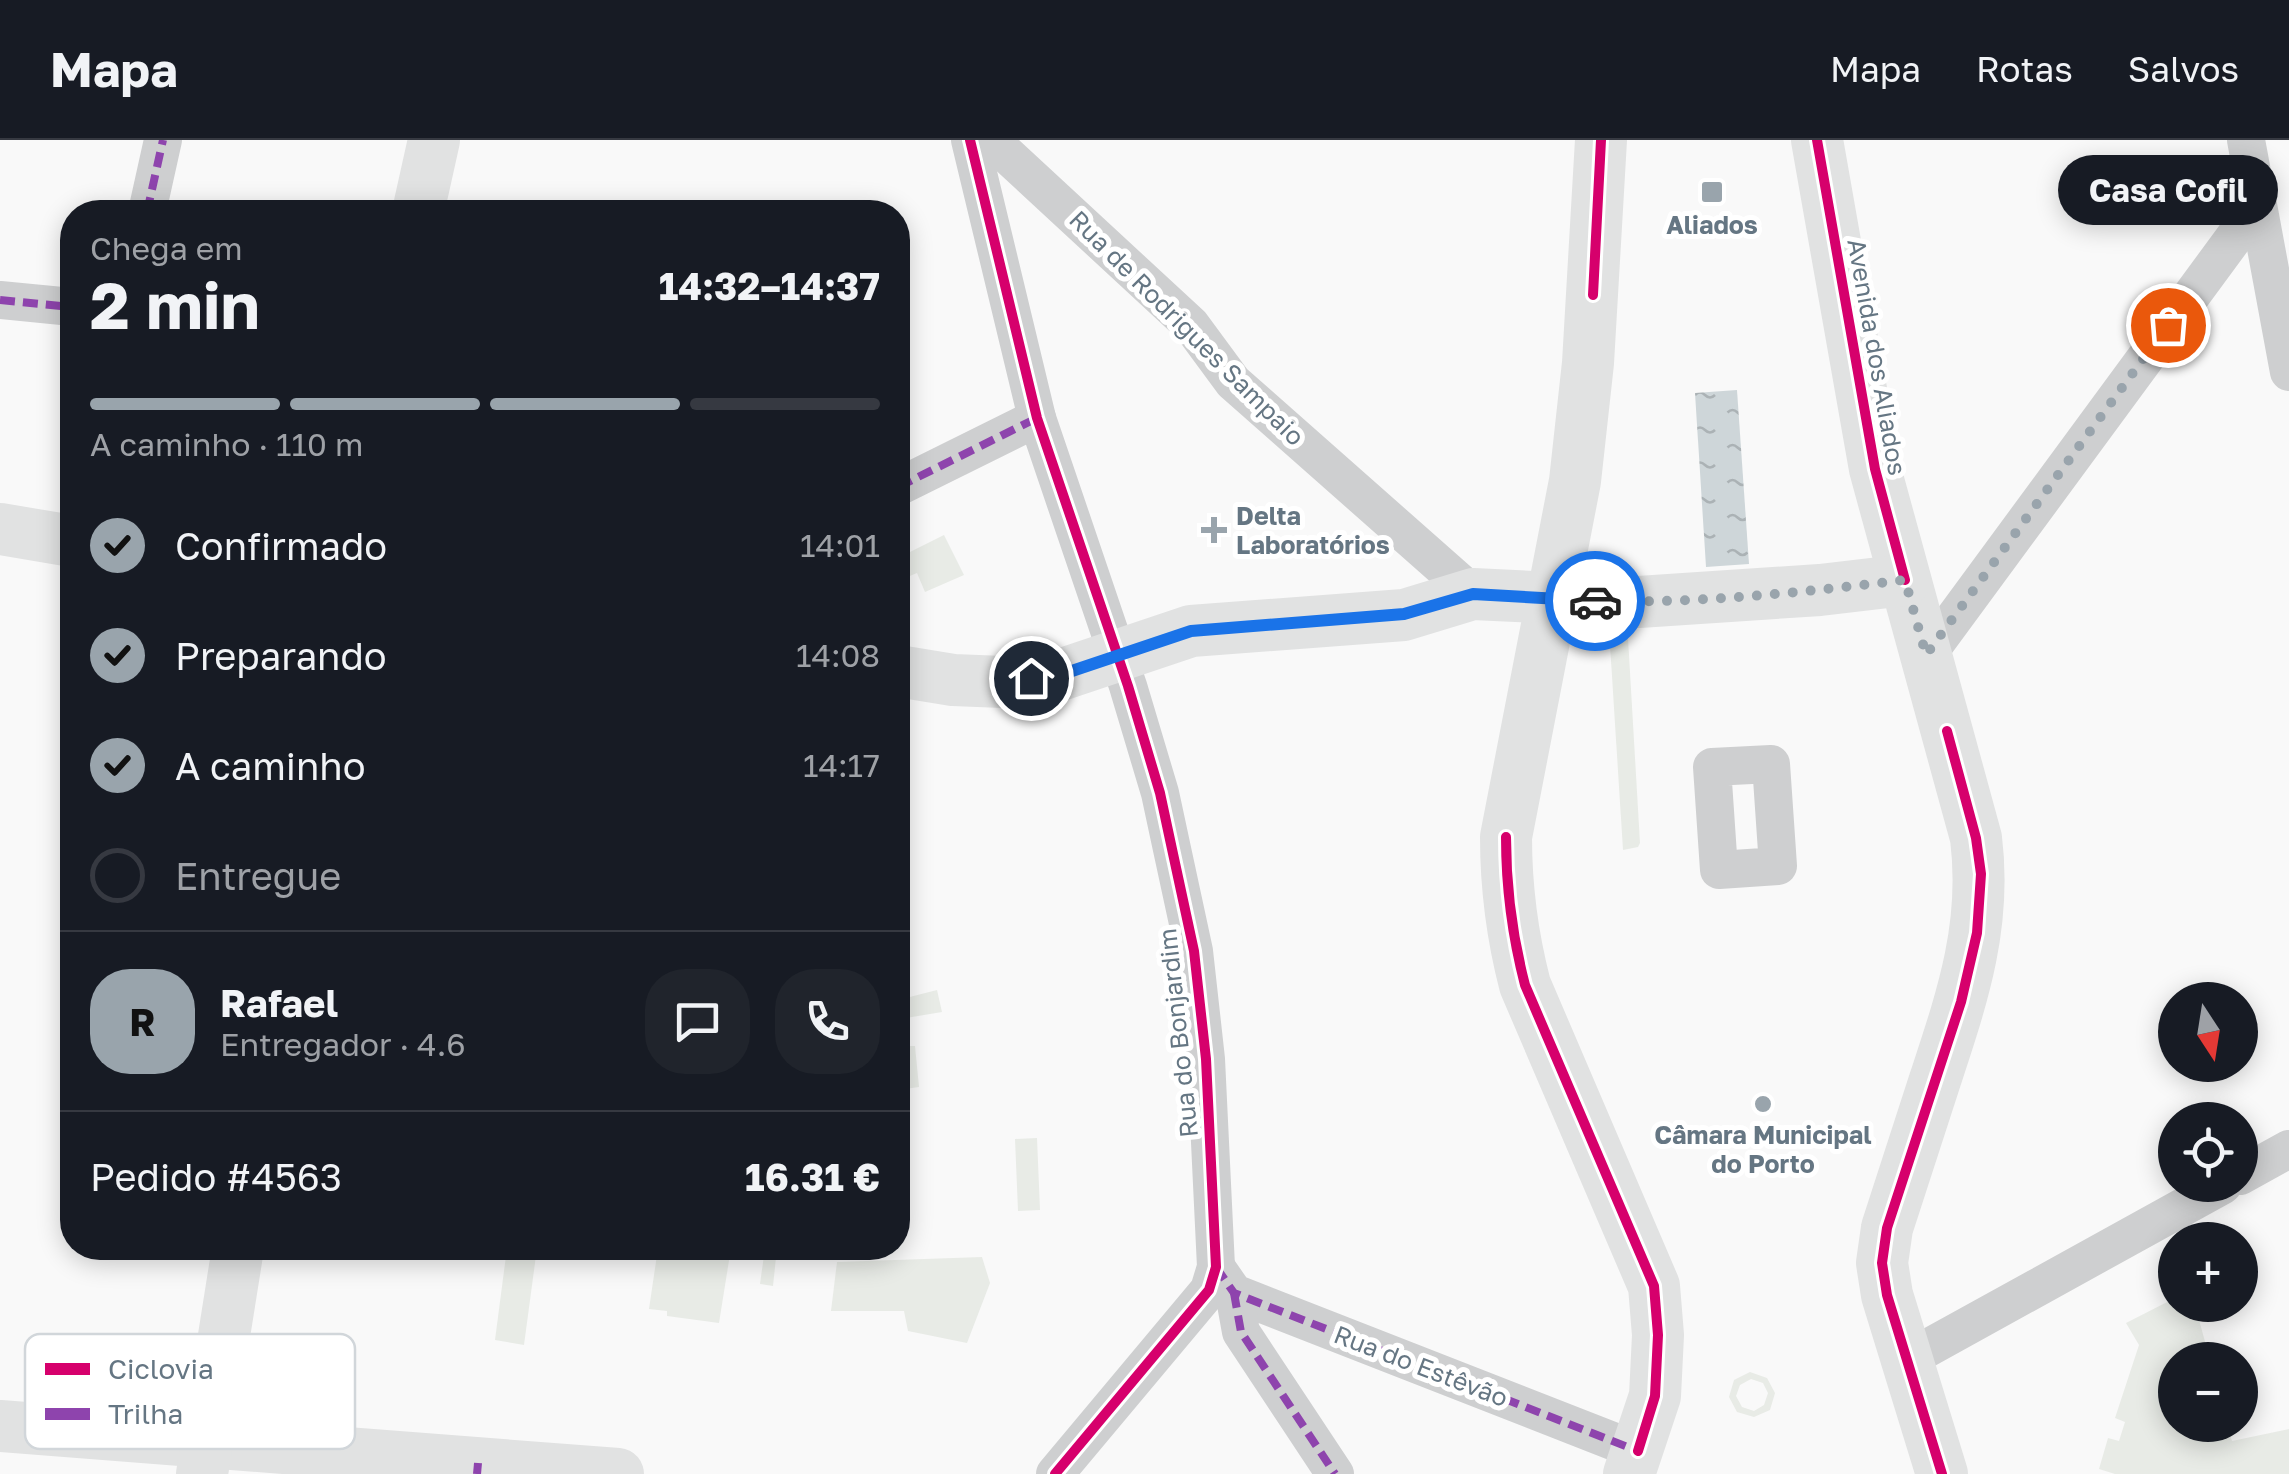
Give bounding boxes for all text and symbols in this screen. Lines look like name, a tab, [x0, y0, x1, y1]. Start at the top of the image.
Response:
text: Mapa	[50, 40, 178, 98]
text: Mapa	[1830, 48, 1921, 90]
text: Rotas	[1976, 48, 2073, 90]
text: Salvos	[2128, 48, 2239, 90]
callout: Casa Cofil	[2058, 155, 2278, 225]
text: Casa Cofil	[2089, 171, 2247, 209]
marker: Aliados	[1699, 179, 1725, 205]
street label: Rua de Rodrigues Sampaio	[1063, 204, 1311, 452]
place label: Aliados	[1666, 209, 1758, 240]
text: Chega em	[90, 229, 243, 267]
street label: Avenida dos Aliados	[1841, 236, 1914, 478]
text: 14:32–14:37	[659, 263, 880, 308]
text: 2 min	[90, 265, 260, 343]
pin	[2126, 283, 2211, 368]
icon: bag	[2141, 298, 2196, 353]
text: A caminho · 110 m	[90, 425, 363, 463]
place label: Delta Laboratórios	[1236, 500, 1390, 560]
marker: Delta Laboratórios	[1201, 517, 1227, 543]
icon: check	[90, 518, 145, 573]
text: Confirmado	[175, 523, 387, 568]
text: 14:01	[800, 526, 880, 564]
courier	[1545, 551, 1645, 651]
icon: car	[1568, 574, 1623, 629]
icon: check	[90, 628, 145, 683]
text: Preparando	[175, 633, 387, 678]
text: 14:08	[796, 636, 880, 674]
pin	[989, 636, 1074, 721]
icon: home	[1004, 651, 1059, 706]
icon: check	[90, 738, 145, 793]
text: A caminho	[175, 743, 366, 788]
text: 14:17	[803, 746, 880, 784]
text: Entregue	[175, 853, 341, 898]
street label: Rua do Bonjardim	[1151, 927, 1204, 1139]
button: chat	[645, 969, 750, 1074]
button: phone	[775, 969, 880, 1074]
text: Rafael	[220, 980, 338, 1025]
north arrow	[2158, 982, 2258, 1082]
map controls	[2158, 982, 2258, 1442]
text: R	[129, 999, 156, 1044]
text: Entregador · 4.6	[220, 1025, 466, 1063]
marker: Câmara Municipal do Porto	[1752, 1093, 1774, 1115]
button: locate	[2158, 1102, 2258, 1202]
place label: Câmara Municipal do Porto	[1654, 1119, 1872, 1179]
text: Pedido #4563	[90, 1154, 342, 1199]
text: 16.31 €	[745, 1154, 880, 1199]
button: +	[2158, 1222, 2258, 1322]
street label: Rua do Estêvão	[1330, 1318, 1513, 1413]
legend	[25, 1334, 355, 1449]
button: −	[2158, 1342, 2258, 1442]
text: Ciclovia	[108, 1352, 214, 1385]
text: Trilha	[108, 1397, 183, 1430]

